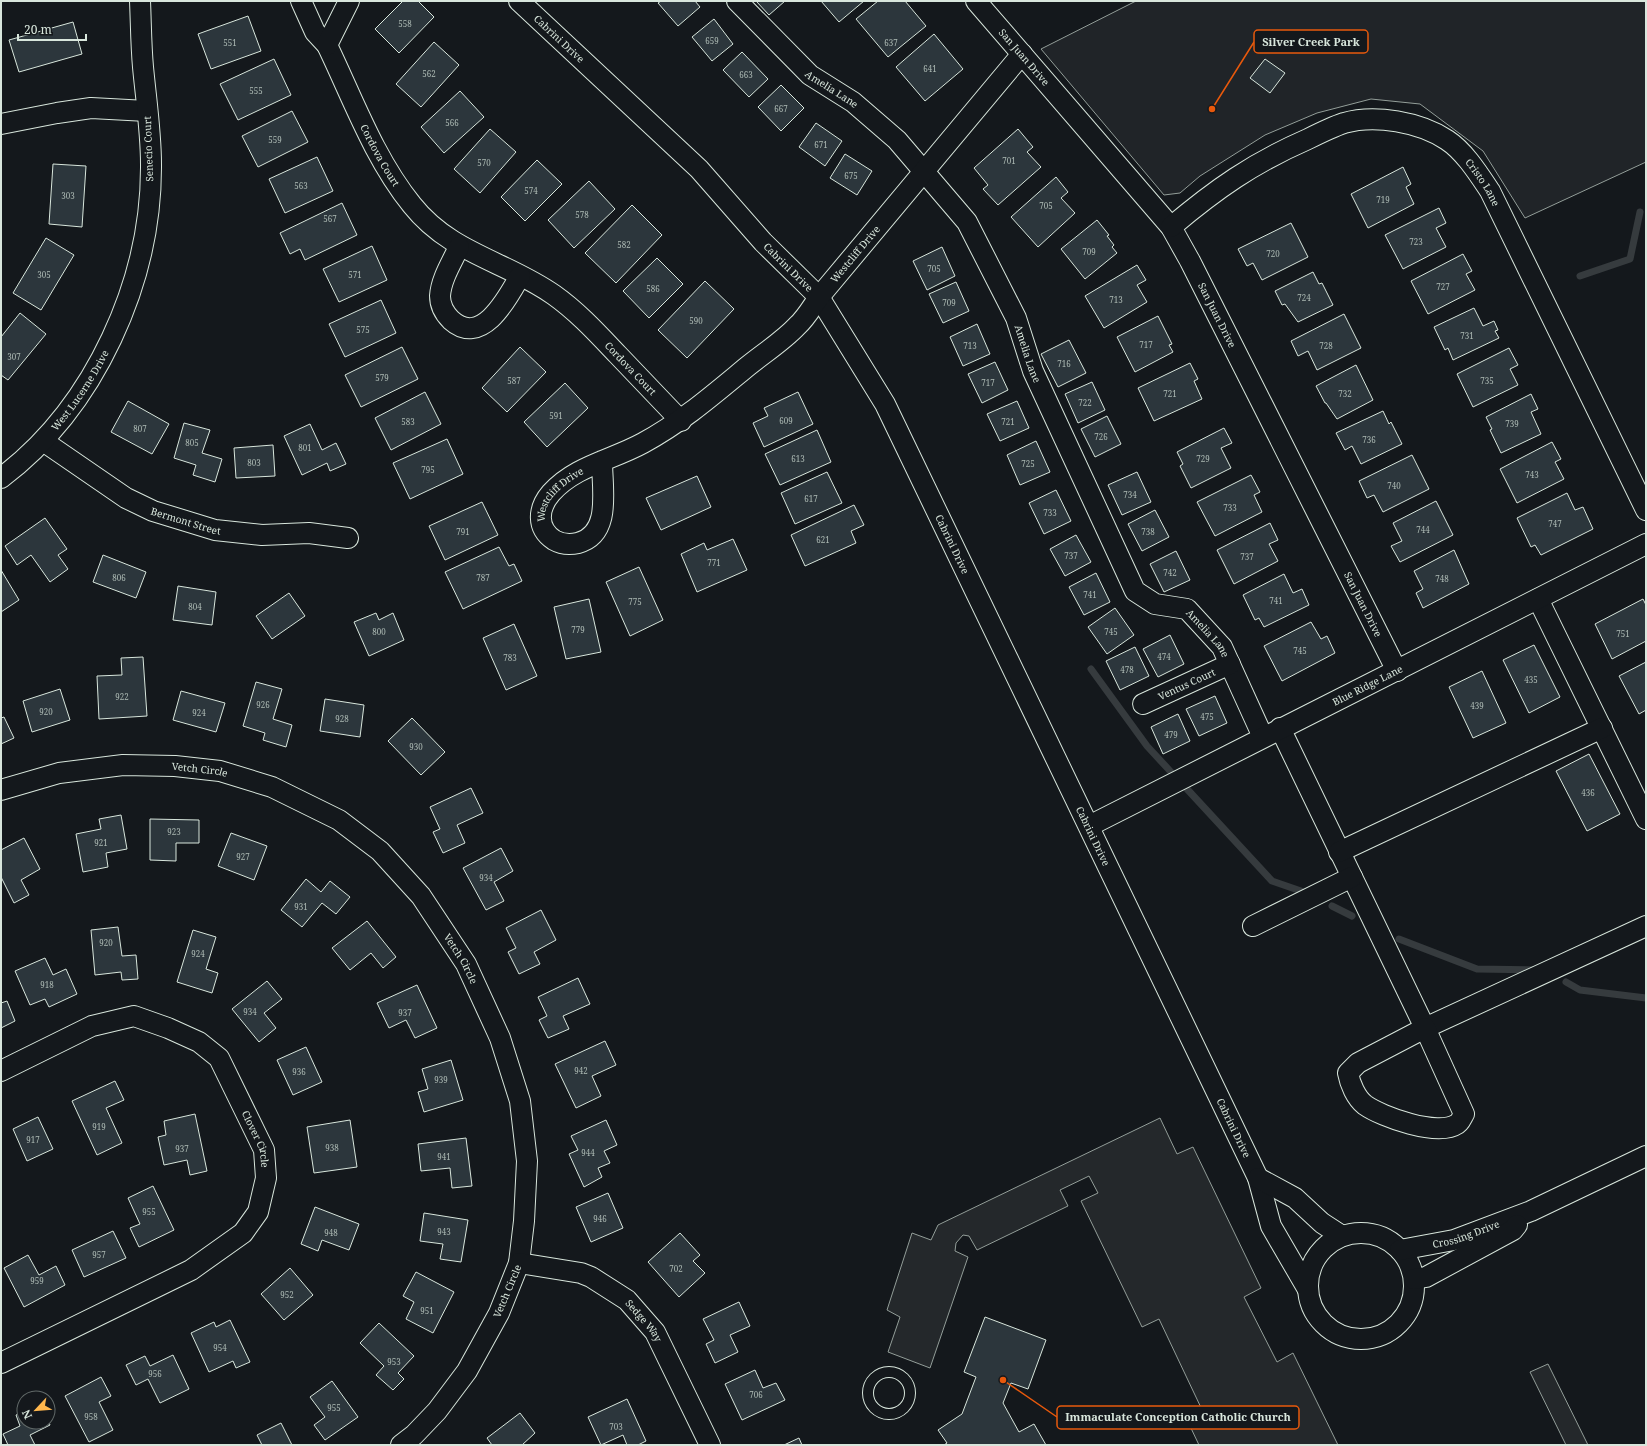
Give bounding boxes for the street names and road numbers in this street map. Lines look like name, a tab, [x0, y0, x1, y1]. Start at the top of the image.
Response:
street label: Cabrini Drive	[531, 11, 588, 66]
street label: San Juan Drive	[996, 26, 1053, 89]
street label: Amelia Lane	[802, 67, 862, 111]
street label: Senecio Court	[140, 116, 156, 182]
street label: Cordova Court	[357, 122, 403, 189]
street label: Cristo Lane	[1462, 155, 1503, 208]
street label: Westcliff Drive	[827, 222, 883, 285]
street label: Cabrini Drive	[761, 239, 816, 295]
street label: San Juan Drive	[1195, 280, 1240, 350]
street label: Amelia Lane	[1012, 323, 1044, 385]
street label: Cordova Court	[602, 338, 660, 398]
street label: West Lucerne Drive	[48, 347, 112, 433]
street label: Westcliff Drive	[534, 464, 586, 522]
street label: Bermont Street	[149, 504, 222, 538]
street label: Cabrini Drive	[932, 512, 973, 576]
street label: San Juan Drive	[1341, 569, 1386, 639]
street label: Amelia Lane	[1183, 606, 1233, 660]
street label: Blue Ridge Lane	[1330, 661, 1405, 709]
street label: Ventus Court	[1156, 665, 1218, 703]
street label: Vetch Circle	[172, 759, 230, 780]
street label: Cabrini Drive	[1073, 804, 1113, 868]
street label: Vetch Circle	[441, 931, 481, 986]
street label: Cabrini Drive	[1214, 1096, 1254, 1160]
street label: Clover Circle	[239, 1108, 272, 1168]
street label: Crossing Drive	[1431, 1217, 1501, 1251]
street label: Vetch Circle	[490, 1262, 524, 1320]
street label: Sedge Way	[622, 1296, 666, 1344]

